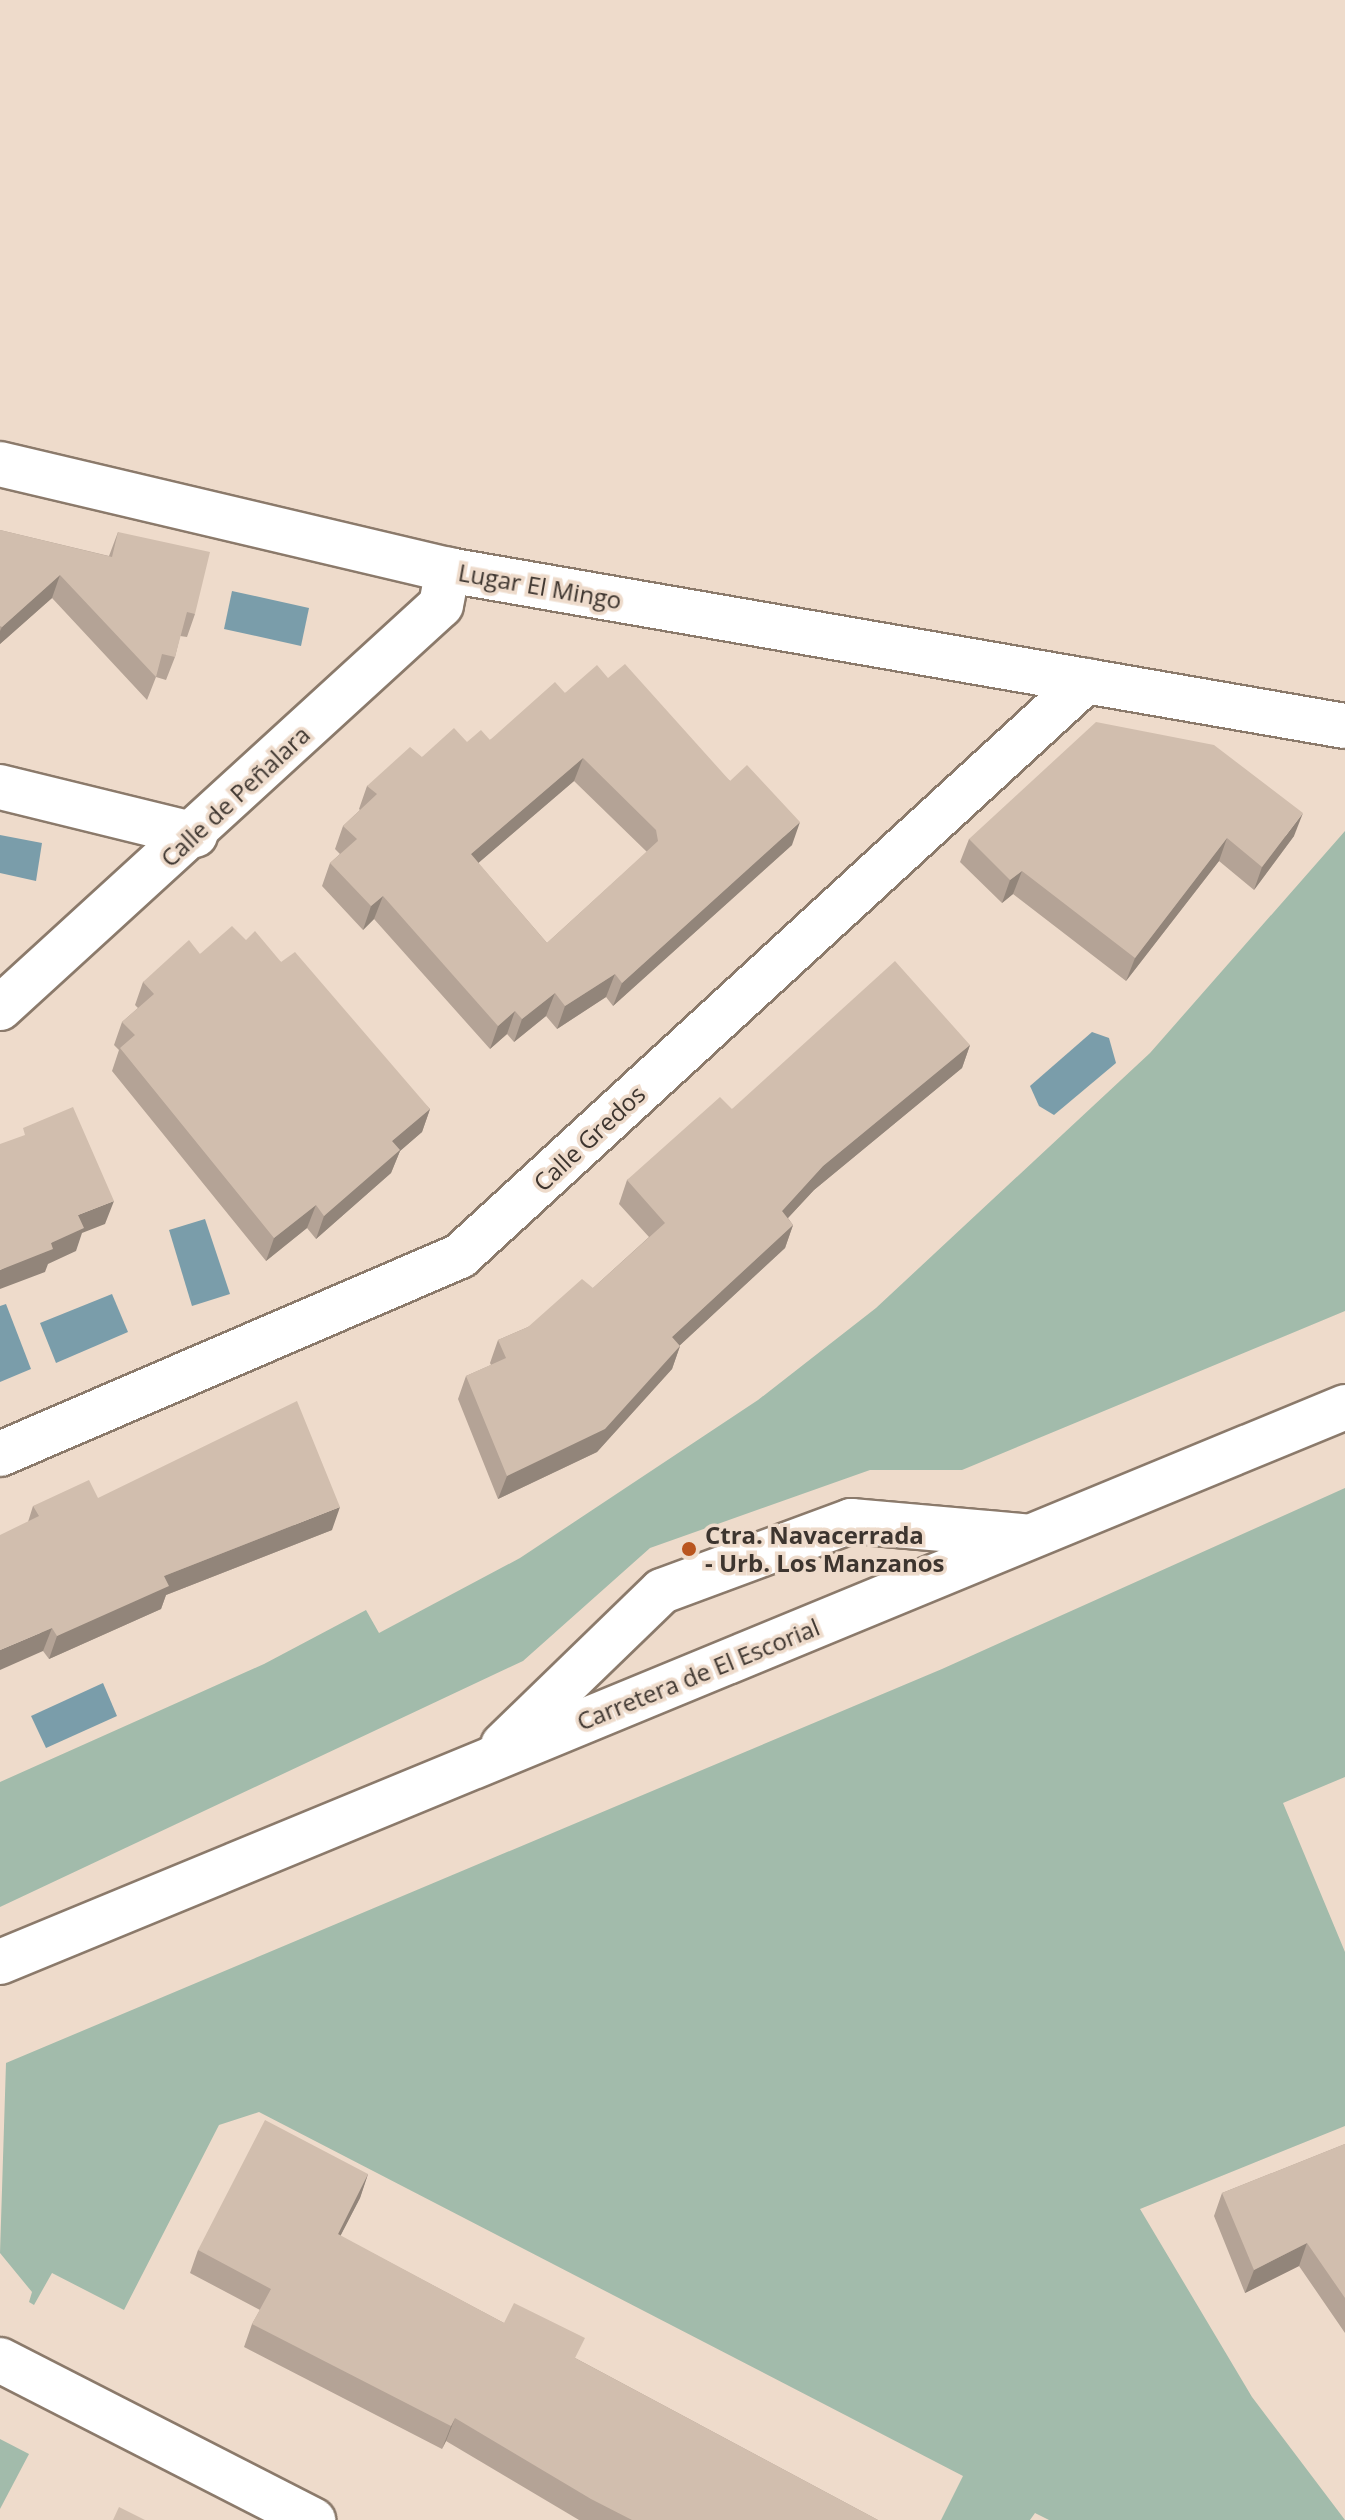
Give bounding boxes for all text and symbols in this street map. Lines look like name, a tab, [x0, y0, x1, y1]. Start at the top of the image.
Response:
street label: Lugar El Mingo	[456, 557, 624, 615]
street label: Calle de Peñalara	[155, 720, 315, 872]
street label: Calle Gredos	[527, 1079, 651, 1197]
place label: Ctra. Navacerrada - Urb. Los Manzanos	[705, 1521, 945, 1577]
marker: Ctra. Navacerrada - Urb. Los Manzanos	[680, 1540, 698, 1558]
street label: Carretera de El Escorial	[573, 1612, 823, 1736]

